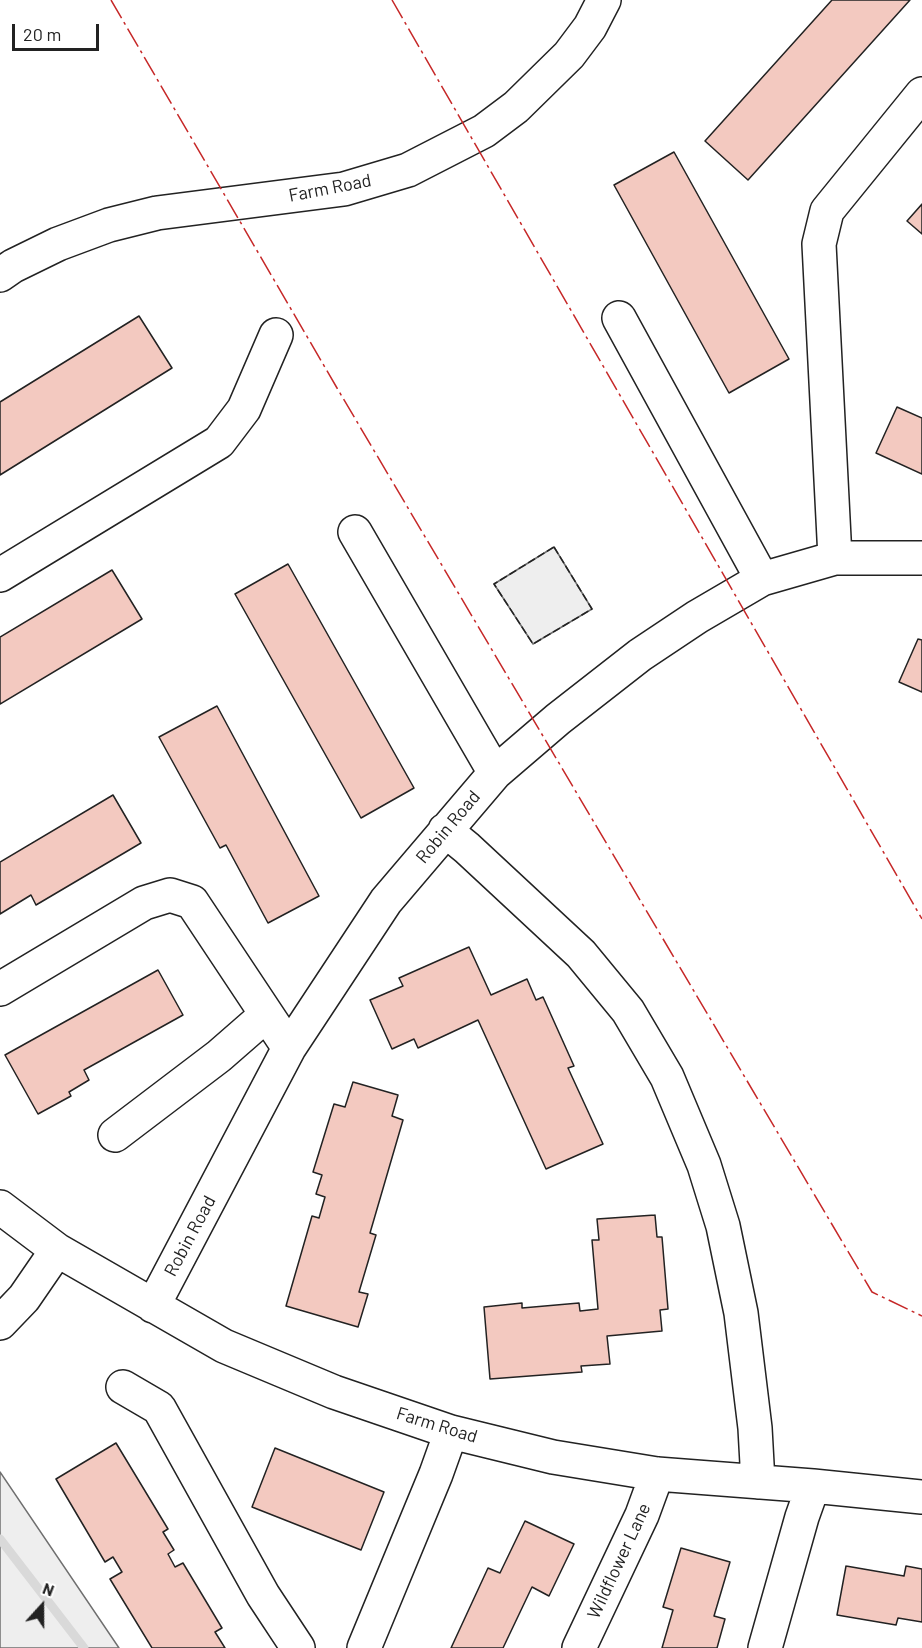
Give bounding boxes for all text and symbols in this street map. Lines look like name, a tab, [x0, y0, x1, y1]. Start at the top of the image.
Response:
scale bar	[15, 12, 102, 50]
text: 20 m	[23, 23, 61, 45]
street label: Farm Road	[287, 169, 373, 207]
street label: Robin Road	[411, 786, 485, 868]
street label: Robin Road	[160, 1192, 220, 1280]
street label: Farm Road	[394, 1402, 480, 1448]
street label: Wildflower Lane	[583, 1500, 655, 1622]
north arrow	[12, 1576, 72, 1636]
text: N	[40, 1578, 57, 1600]

